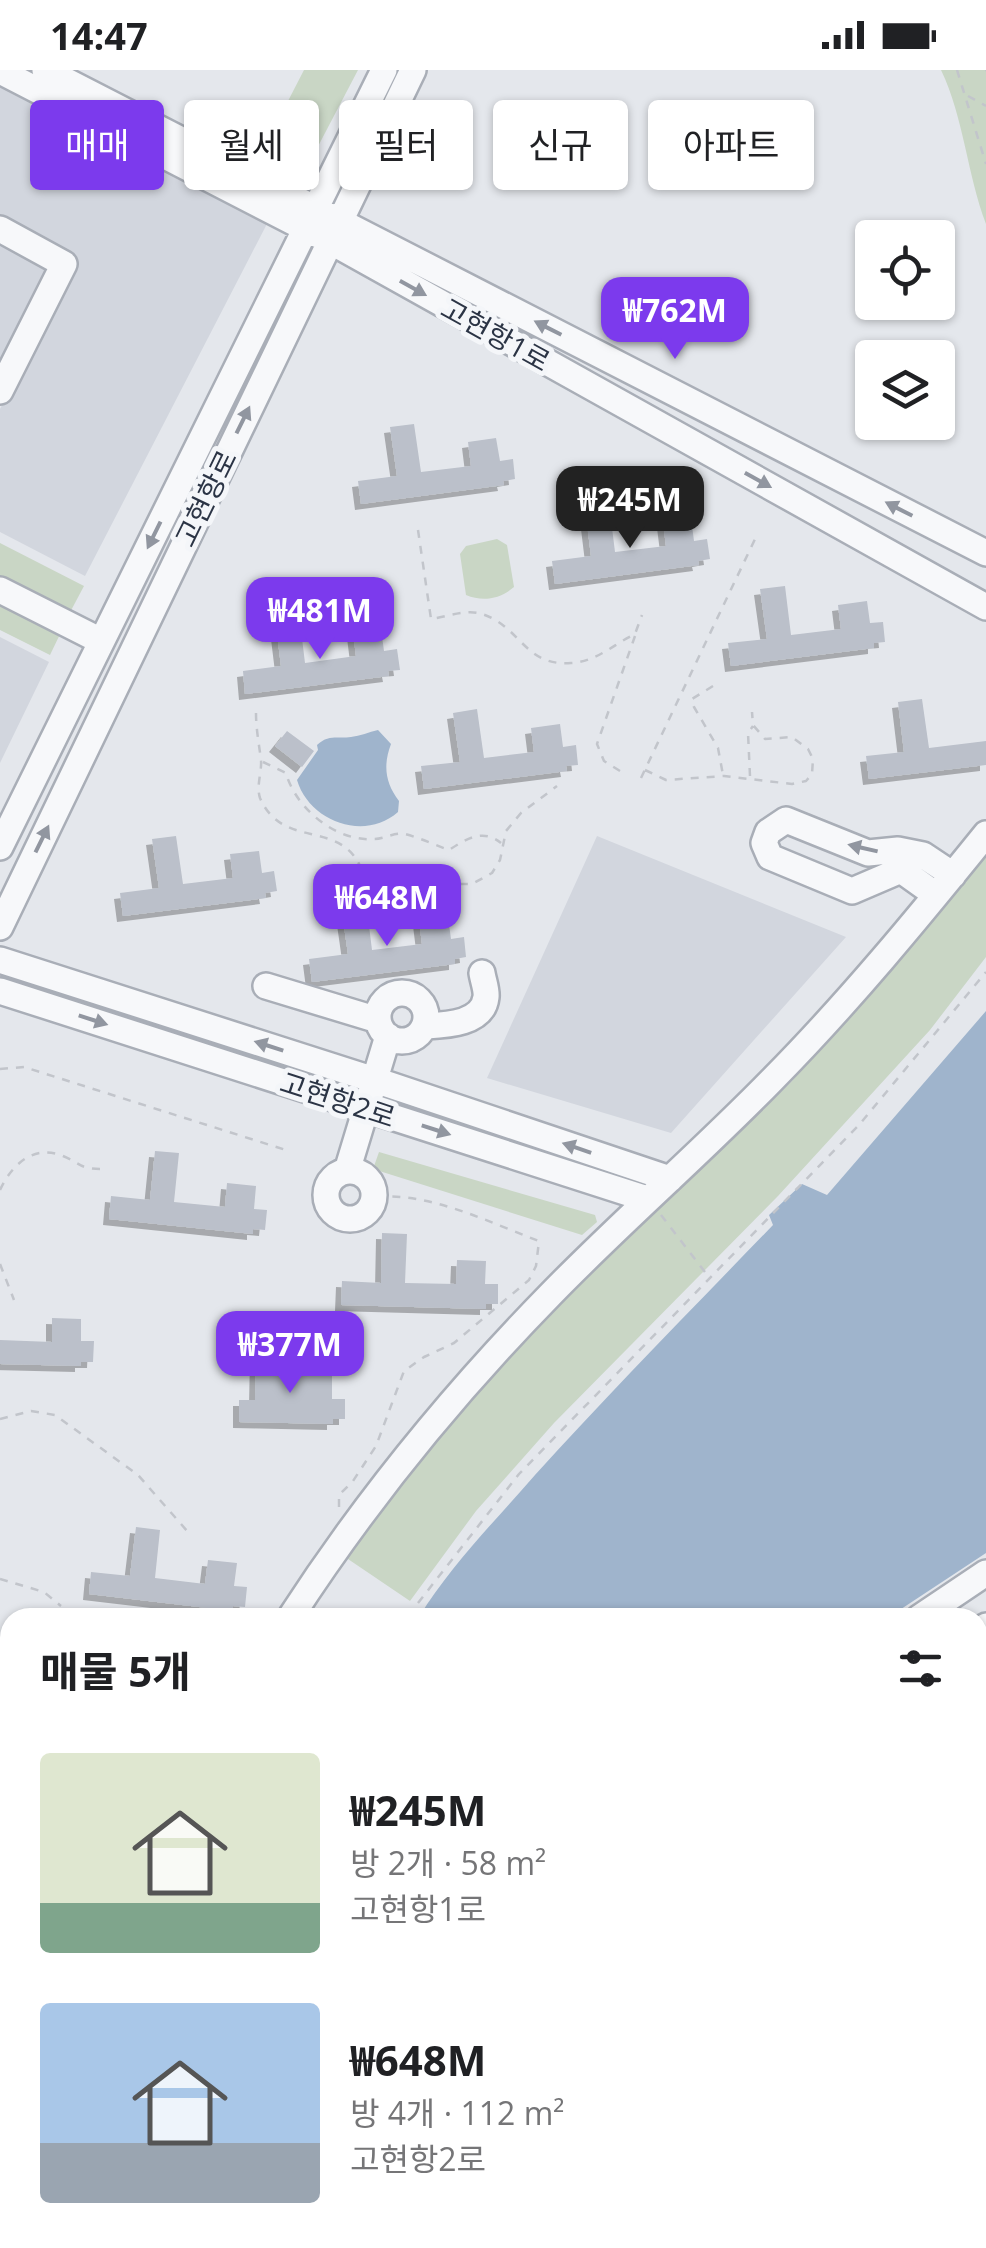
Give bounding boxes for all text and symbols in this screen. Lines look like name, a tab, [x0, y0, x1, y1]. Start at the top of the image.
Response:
text: 14:47	[50, 9, 148, 61]
chip: 매매	[30, 100, 164, 190]
chip: 월세	[184, 100, 319, 190]
chip: 필터	[339, 100, 473, 190]
chip: 신규	[493, 100, 628, 190]
chip: 아파트	[648, 100, 814, 190]
map controls	[855, 220, 955, 440]
button: locate	[855, 220, 955, 320]
pin: ₩762M	[605, 277, 745, 362]
one-way arrow	[399, 279, 428, 296]
text: ₩762M	[623, 288, 727, 331]
street label: 고현항1로	[435, 289, 557, 379]
one-way arrow	[533, 320, 562, 337]
button: layers	[855, 340, 955, 440]
one-way arrow	[234, 405, 251, 434]
street label: 고현항로	[165, 443, 245, 553]
pin: ₩245M	[560, 466, 700, 551]
one-way arrow	[744, 471, 773, 488]
text: ₩245M	[578, 477, 682, 520]
one-way arrow	[885, 501, 914, 518]
one-way arrow	[146, 521, 163, 550]
pin: ₩481M	[250, 577, 390, 662]
text: ₩481M	[268, 588, 372, 631]
one-way arrow	[33, 824, 50, 853]
one-way arrow	[847, 840, 878, 855]
pin: ₩648M	[317, 864, 457, 949]
text: ₩648M	[335, 875, 439, 918]
one-way arrow	[78, 1014, 108, 1029]
one-way arrow	[253, 1038, 283, 1053]
street label: 고현항2로	[276, 1063, 400, 1135]
one-way arrow	[421, 1124, 451, 1139]
one-way arrow	[562, 1140, 592, 1155]
pin: ₩377M	[220, 1311, 360, 1396]
text: ₩377M	[238, 1322, 342, 1365]
icon: filters	[893, 1641, 948, 1696]
text: 매물 5개	[40, 1642, 191, 1699]
text: ₩245M	[350, 1781, 486, 1838]
icon: home	[120, 1793, 240, 1913]
text: 방 2개 · 58 m²	[350, 1841, 546, 1884]
text: 고현항1로	[350, 1887, 486, 1930]
text: ₩648M	[350, 2031, 486, 2088]
icon: home	[120, 2043, 240, 2163]
text: 방 4개 · 112 m²	[350, 2091, 564, 2134]
text: 고현항2로	[350, 2137, 486, 2180]

